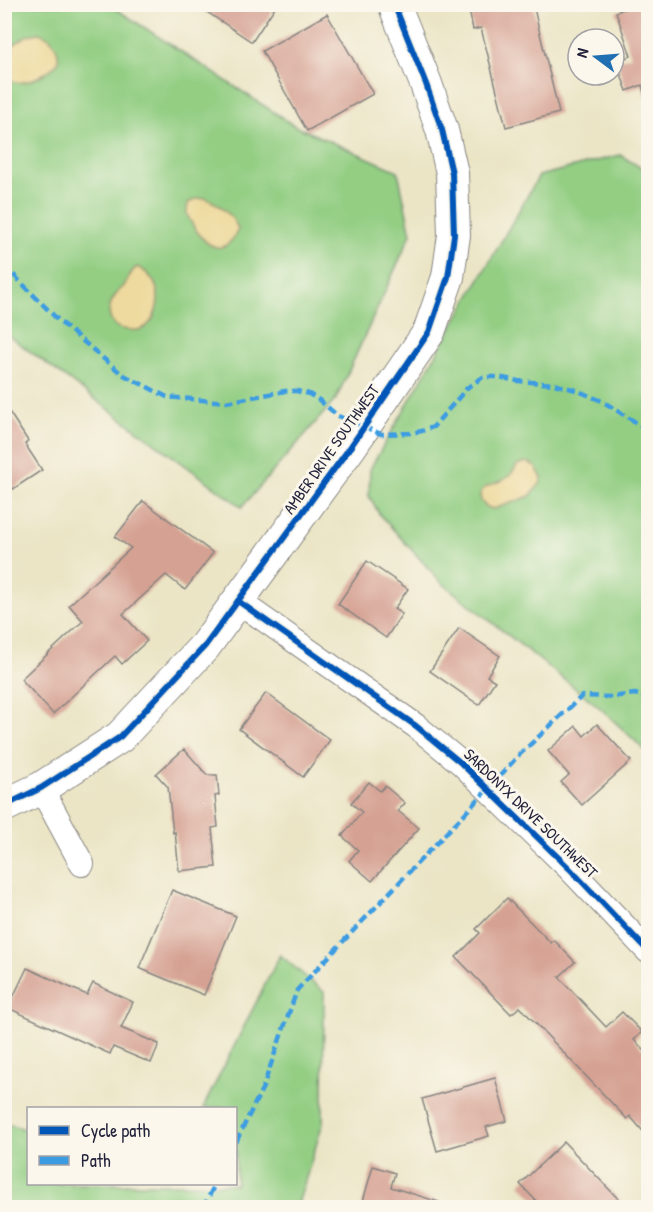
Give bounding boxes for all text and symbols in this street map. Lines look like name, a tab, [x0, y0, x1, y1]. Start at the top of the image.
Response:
north arrow	[566, 27, 626, 87]
text: N	[570, 45, 593, 60]
street label: AMBER DRIVE SOUTHWEST	[278, 379, 384, 518]
street label: SARDONYX DRIVE SOUTHWEST	[459, 743, 603, 883]
legend	[27, 1107, 237, 1185]
text: Cycle path	[81, 1118, 151, 1143]
text: Path	[81, 1148, 111, 1173]

